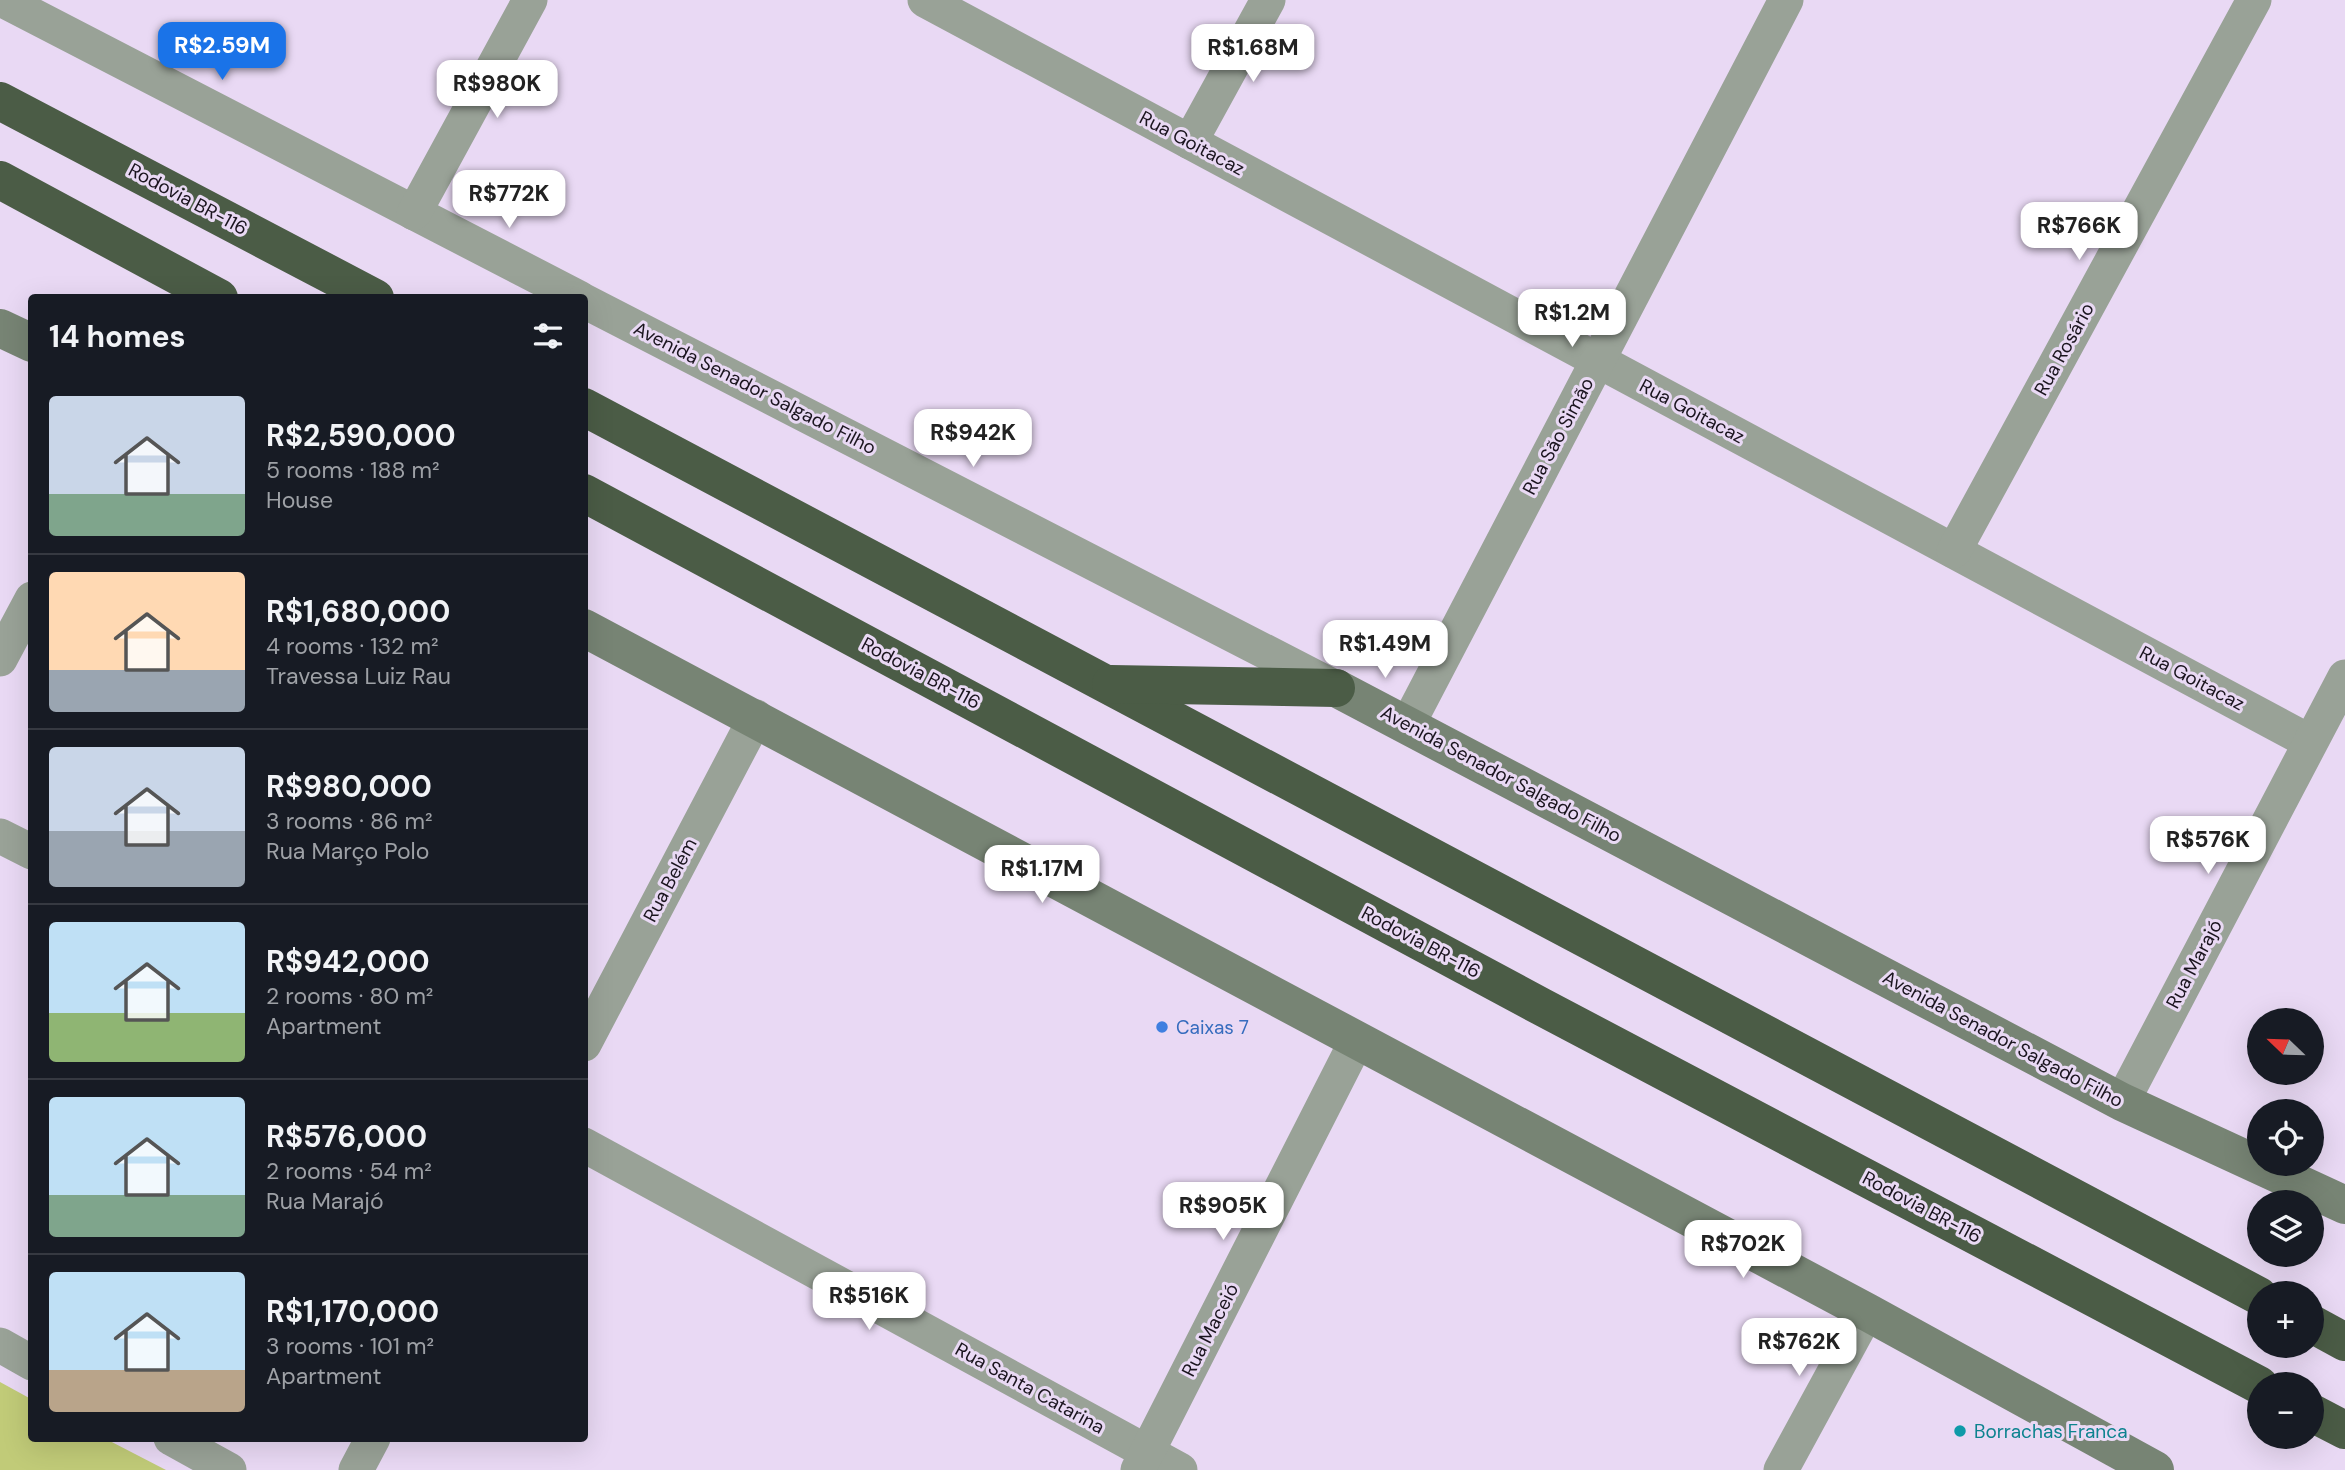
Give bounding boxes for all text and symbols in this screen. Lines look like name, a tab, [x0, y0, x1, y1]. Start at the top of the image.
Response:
pin: R$2.59M	[157, 22, 287, 82]
pin: R$1.68M	[1188, 24, 1318, 84]
text: R$2.59M	[174, 30, 270, 60]
text: R$1.68M	[1207, 32, 1299, 62]
pin: R$980K	[440, 60, 554, 120]
text: R$980K	[453, 68, 541, 98]
street label: Rua Goitacaz	[1135, 105, 1249, 181]
street label: Rodovia BR-116	[124, 157, 252, 241]
pin: R$772K	[452, 170, 566, 230]
text: R$772K	[468, 178, 550, 208]
pin: R$766K	[2022, 202, 2136, 262]
text: R$766K	[2037, 210, 2121, 240]
pin: R$1.2M	[1515, 290, 1629, 349]
text: R$1.2M	[1534, 297, 1610, 327]
street label: Rua Rosário	[2028, 298, 2100, 400]
street label: Avenida Senador Salgado Filho	[629, 316, 881, 460]
text: 14 homes	[49, 317, 186, 356]
icon: filters	[529, 317, 567, 355]
street label: Rua São Simão	[1517, 373, 1599, 499]
street label: Rua Goitacaz	[1635, 373, 1749, 449]
pin: R$942K	[916, 410, 1030, 469]
text: R$2,590,000	[266, 416, 456, 455]
text: R$942K	[930, 417, 1016, 447]
icon: home	[105, 424, 189, 508]
text: 5 rooms · 188 m²	[266, 455, 440, 485]
text: House	[266, 485, 333, 515]
text: R$1,680,000	[266, 592, 450, 631]
icon: home	[105, 600, 189, 684]
pin: R$1.49M	[1320, 620, 1450, 680]
text: R$1.49M	[1339, 628, 1431, 658]
text: 4 rooms · 132 m²	[266, 631, 438, 661]
street label: Rodovia BR-116	[857, 631, 985, 715]
street label: Rua Goitacaz	[2135, 640, 2249, 716]
text: Travessa Luiz Rau	[266, 661, 451, 691]
street label: Avenida Senador Salgado Filho	[1376, 700, 1626, 848]
text: R$980,000	[266, 767, 432, 806]
icon: home	[105, 775, 189, 859]
text: 3 rooms · 86 m²	[266, 806, 433, 836]
pin: R$576K	[2151, 816, 2265, 876]
text: R$576K	[2166, 824, 2250, 854]
street label: Rua Belém	[637, 834, 703, 926]
text: Rua Março Polo	[266, 836, 429, 866]
pin: R$1.17M	[977, 846, 1107, 905]
text: R$1.17M	[1001, 853, 1083, 883]
street label: Rodovia BR-116	[1357, 900, 1485, 984]
street label: Rua Marajó	[2160, 915, 2228, 1013]
text: R$942,000	[266, 942, 430, 981]
icon: home	[105, 950, 189, 1034]
street label: Avenida Senador Salgado Filho	[1878, 965, 2128, 1113]
text: 2 rooms · 80 m²	[266, 981, 433, 1011]
north arrow	[2247, 1008, 2324, 1085]
map controls	[2247, 1008, 2324, 1449]
text: Apartment	[266, 1011, 381, 1041]
place label: Caixas 7	[1176, 1015, 1249, 1040]
marker: Caixas 7	[1154, 1019, 1170, 1035]
button: locate	[2247, 1099, 2324, 1176]
text: R$576,000	[266, 1117, 427, 1156]
icon: home	[105, 1125, 189, 1209]
text: 2 rooms · 54 m²	[266, 1156, 432, 1186]
street label: Rodovia BR-116	[1858, 1165, 1986, 1249]
pin: R$905K	[1166, 1182, 1280, 1242]
text: Rua Marajó	[266, 1186, 384, 1216]
text: R$905K	[1179, 1190, 1267, 1220]
button: layers	[2247, 1190, 2324, 1267]
pin: R$702K	[1686, 1220, 1800, 1280]
text: R$702K	[1700, 1228, 1786, 1258]
pin: R$516K	[812, 1272, 926, 1332]
street label: Rua Maceió	[1176, 1279, 1244, 1381]
text: R$516K	[829, 1280, 909, 1310]
button: +	[2247, 1281, 2324, 1358]
text: R$1,170,000	[266, 1292, 439, 1331]
icon: home	[105, 1300, 189, 1384]
pin: R$762K	[1742, 1318, 1856, 1378]
text: R$762K	[1757, 1326, 1841, 1356]
text: 3 rooms · 101 m²	[266, 1331, 434, 1361]
street label: Rua Santa Catarina	[951, 1337, 1109, 1439]
text: Apartment	[266, 1361, 381, 1391]
button: −	[2247, 1372, 2324, 1449]
place label: Borrachas Franca	[1974, 1419, 2127, 1444]
marker: Borrachas Franca	[1952, 1423, 1968, 1439]

